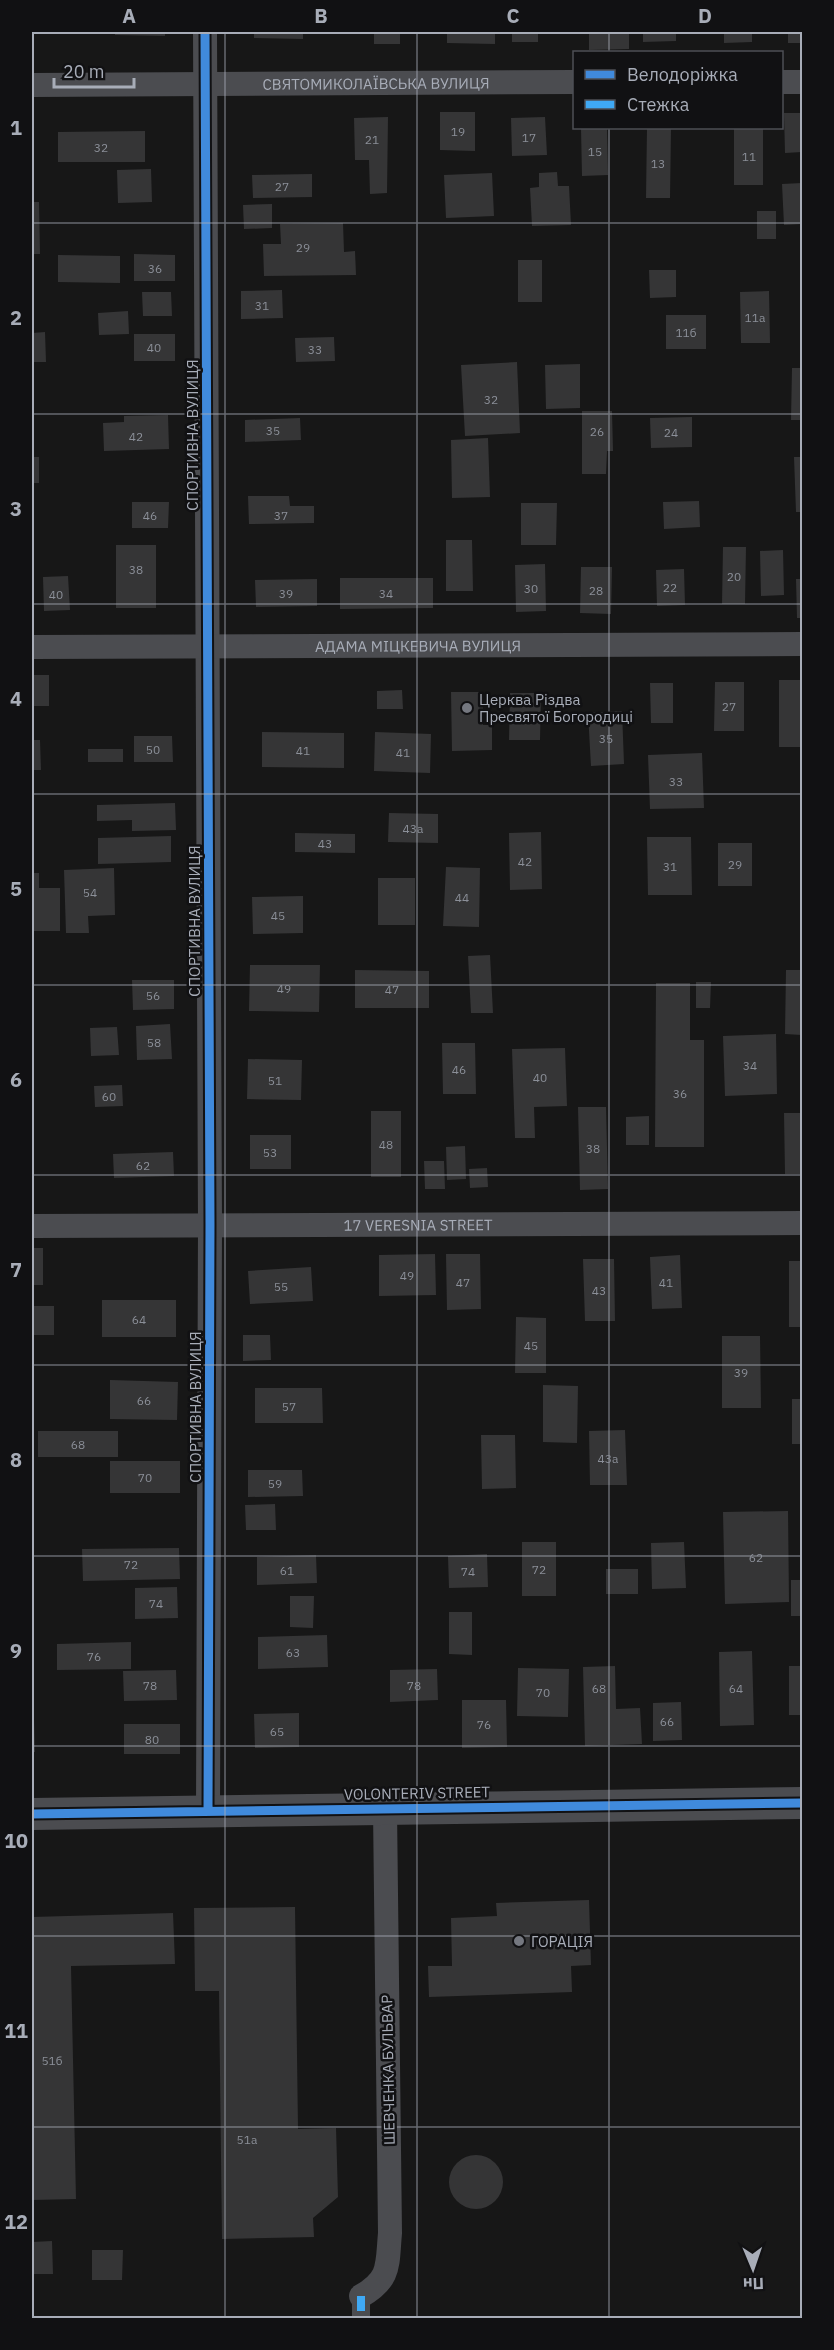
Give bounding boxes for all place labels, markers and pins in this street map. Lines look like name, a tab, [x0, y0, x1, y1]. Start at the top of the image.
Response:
place label: Церква Різдва Пресвятої Богородиці	[479, 690, 633, 726]
marker: Церква Різдва Пресвятої Богородиці	[460, 701, 474, 715]
place label: ГОРАЦІЯ	[531, 1932, 593, 1951]
marker: ГОРАЦІЯ	[512, 1934, 526, 1948]

